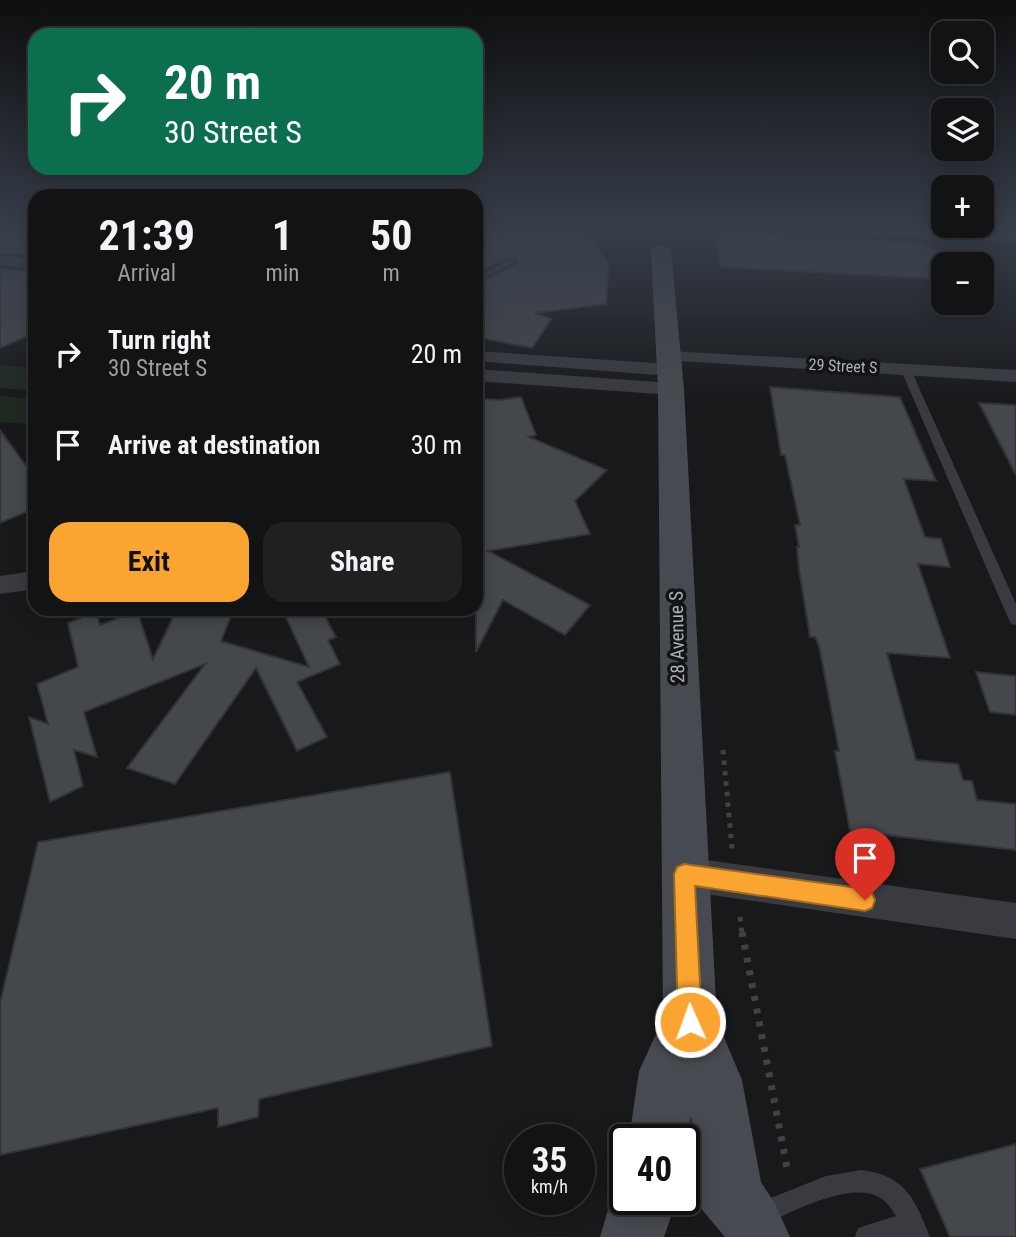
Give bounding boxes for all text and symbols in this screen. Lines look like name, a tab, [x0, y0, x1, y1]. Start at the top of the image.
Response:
map controls	[931, 21, 994, 315]
button: search	[931, 21, 994, 84]
text: 20 m	[164, 54, 261, 111]
icon: right	[49, 56, 140, 147]
button: layers	[931, 98, 994, 161]
text: 30 Street S	[164, 113, 302, 151]
button: +	[931, 175, 994, 238]
text: 21:39	[99, 211, 195, 260]
text: 1	[272, 211, 293, 260]
text: 50	[370, 211, 412, 260]
button: −	[931, 252, 994, 315]
text: Arrival	[118, 260, 176, 287]
text: min	[266, 260, 299, 287]
text: m	[382, 260, 400, 287]
text: Turn right	[108, 325, 210, 355]
icon: right	[49, 335, 87, 373]
text: 20 m	[411, 339, 462, 369]
text: 30 Street S	[108, 355, 207, 382]
street label: 29 Street S	[808, 355, 878, 377]
icon: arrive	[49, 426, 87, 464]
text: Arrive at destination	[108, 430, 320, 460]
text: 30 m	[411, 430, 462, 460]
button: Exit	[49, 522, 249, 602]
button: Share	[263, 522, 462, 602]
street label: 28 Avenue S	[665, 591, 689, 683]
pin	[835, 828, 895, 900]
icon: arrive	[846, 839, 884, 877]
position arrow	[653, 985, 727, 1059]
speed limit sign: 40	[609, 1124, 700, 1215]
text: 35	[532, 1140, 567, 1181]
text: km/h	[531, 1176, 568, 1197]

